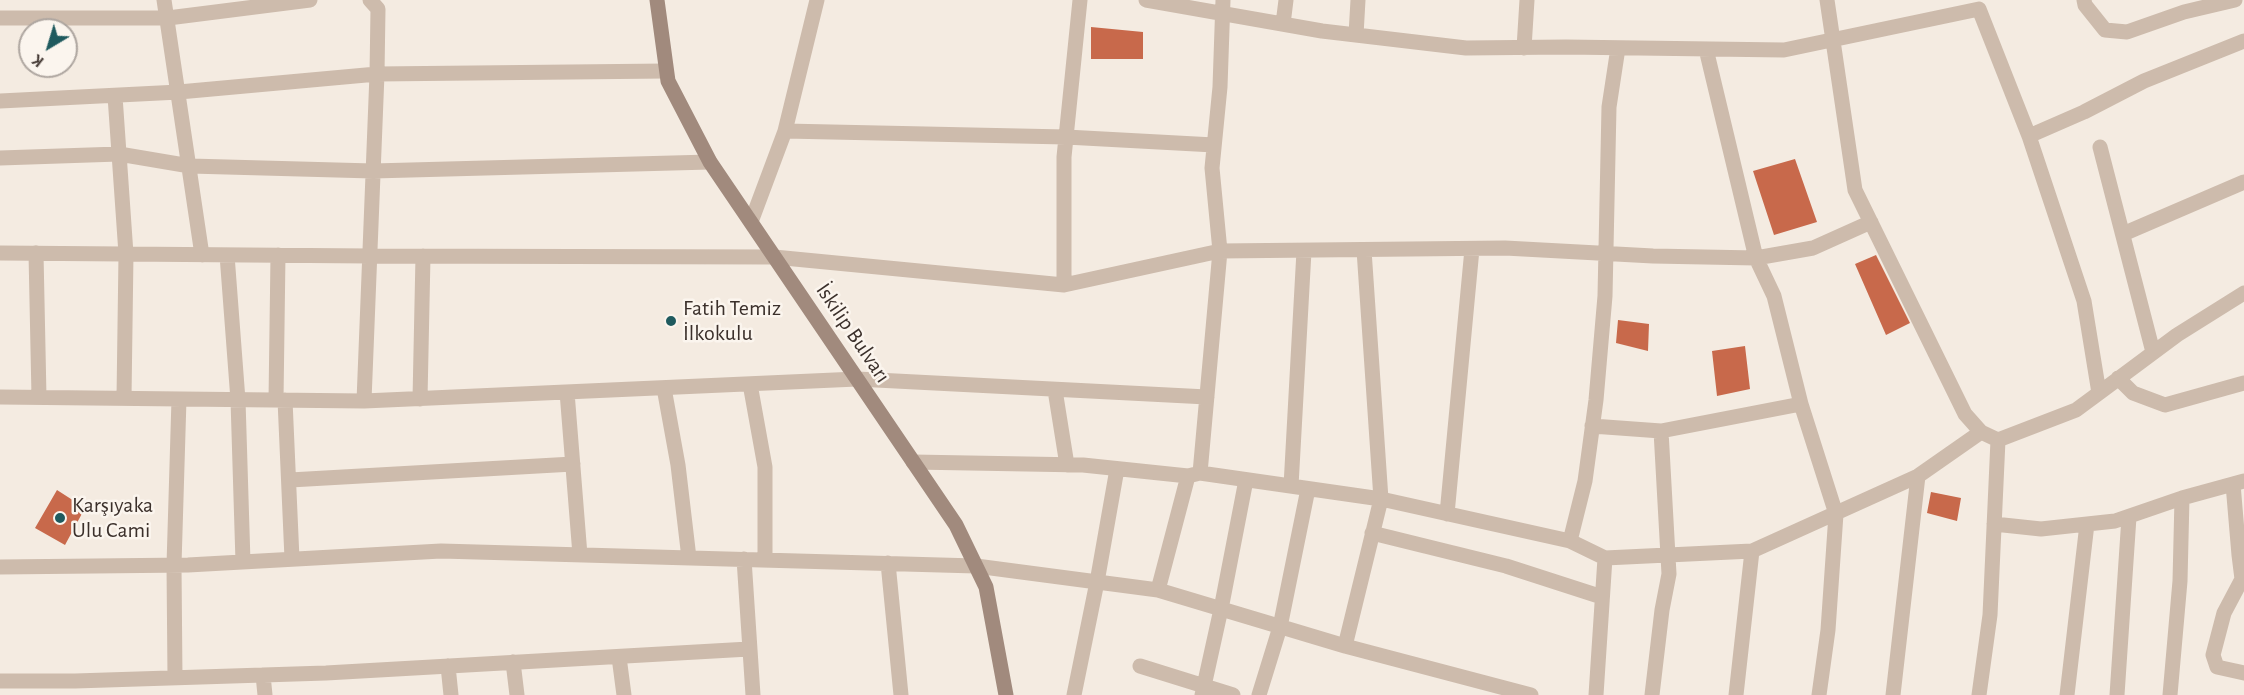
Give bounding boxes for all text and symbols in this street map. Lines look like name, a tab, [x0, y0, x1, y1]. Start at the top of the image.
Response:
north arrow	[18, 18, 78, 78]
text: K	[30, 51, 47, 70]
street label: İskilip Bulvarı	[810, 278, 896, 388]
place label: Fatih Temiz İlkokulu	[683, 295, 781, 346]
marker: Fatih Temiz İlkokulu	[664, 314, 678, 328]
place label: Karşıyaka Ulu Cami	[72, 492, 153, 544]
marker: Karşıyaka Ulu Cami	[53, 511, 67, 525]

